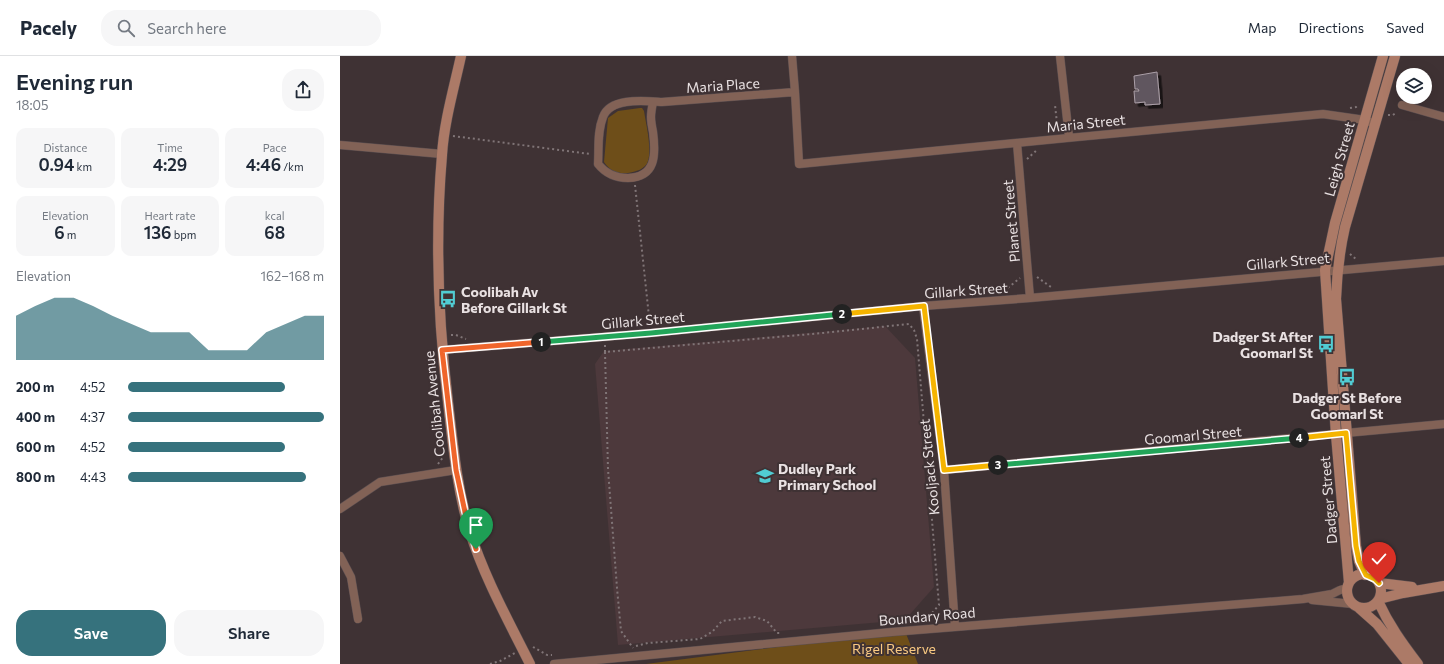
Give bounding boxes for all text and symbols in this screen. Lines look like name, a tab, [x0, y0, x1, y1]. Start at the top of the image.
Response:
search box	[101, 10, 381, 46]
text: Pacely	[20, 16, 77, 39]
icon: search	[115, 17, 137, 39]
text: Search here	[147, 19, 227, 37]
text: Map	[1248, 19, 1277, 36]
text: Directions	[1299, 19, 1364, 36]
text: Saved	[1386, 19, 1424, 36]
text: Evening run	[16, 68, 133, 95]
map controls	[1396, 68, 1432, 104]
button: layers	[1396, 68, 1432, 104]
button: share	[282, 69, 324, 111]
street label: Maria Place	[686, 74, 760, 96]
text: 18:05	[16, 97, 48, 113]
street label: Maria Street	[1046, 110, 1127, 136]
street label: Leigh Street	[1320, 119, 1358, 198]
text: Distance	[43, 141, 87, 154]
text: Time	[157, 141, 183, 154]
text: Pace	[263, 141, 287, 154]
text: 0.94	[39, 154, 74, 175]
text: 4:29	[153, 154, 187, 175]
text: 4:46	[246, 154, 281, 175]
text: km	[74, 160, 92, 173]
text: /km	[281, 160, 304, 173]
street label: Planet Street	[999, 179, 1023, 263]
text: Elevation	[42, 209, 89, 222]
text: Heart rate	[144, 209, 196, 222]
text: kcal	[265, 209, 285, 222]
text: 6	[54, 222, 65, 243]
text: 136	[144, 222, 172, 243]
text: 68	[264, 222, 285, 243]
text: m	[65, 228, 76, 241]
text: bpm	[172, 228, 196, 241]
street label: Gillark Street	[1246, 249, 1331, 273]
text: Elevation	[16, 268, 71, 284]
text: 162–168 m	[261, 268, 324, 284]
street label: Gillark Street	[924, 279, 1009, 301]
place label: Coolibah Av Before Gillark St	[461, 283, 567, 316]
bus stop icon: Coolibah Av Before Gillark St	[438, 289, 458, 309]
pin: 2	[832, 304, 852, 324]
text: 2	[839, 307, 845, 320]
street label: Gillark Street	[601, 308, 686, 332]
place label: Dadger St After Goomarl St	[1212, 328, 1313, 361]
pin: 1	[531, 332, 551, 352]
bus stop icon: Dadger St After Goomarl St	[1316, 334, 1336, 354]
text: 1	[539, 335, 543, 348]
street label: Coolibah Avenue	[420, 350, 448, 458]
bus stop icon: Dadger St Before Goomarl St	[1337, 367, 1357, 387]
text: 200 m	[16, 379, 54, 395]
text: 4:52	[80, 379, 106, 395]
place label: Dadger St Before Goomarl St	[1292, 389, 1402, 422]
text: 400 m	[16, 409, 55, 425]
text: 4:37	[80, 409, 105, 425]
street label: Kooljack Street	[915, 418, 943, 516]
street label: Goomarl Street	[1143, 422, 1243, 448]
pin: 4	[1289, 428, 1309, 448]
text: 4	[1296, 431, 1302, 444]
text: 600 m	[16, 439, 55, 455]
text: 4:52	[80, 439, 106, 455]
pin: 3	[988, 455, 1008, 475]
street label: Dadger Street	[1316, 455, 1340, 545]
text: 3	[995, 458, 1001, 471]
place label: Dudley Park Primary School	[778, 460, 876, 493]
school or university icon: Dudley Park Primary School	[755, 466, 775, 486]
text: 800 m	[16, 469, 55, 485]
text: 4:43	[80, 469, 106, 485]
pin	[459, 508, 493, 549]
icon: arrive	[465, 514, 487, 536]
pin	[1362, 542, 1396, 583]
icon: check	[1368, 548, 1390, 570]
street label: Boundary Road	[878, 603, 976, 629]
button: Save	[16, 610, 166, 656]
button: Share	[174, 610, 324, 656]
park label: Rigel Reserve	[852, 640, 936, 657]

